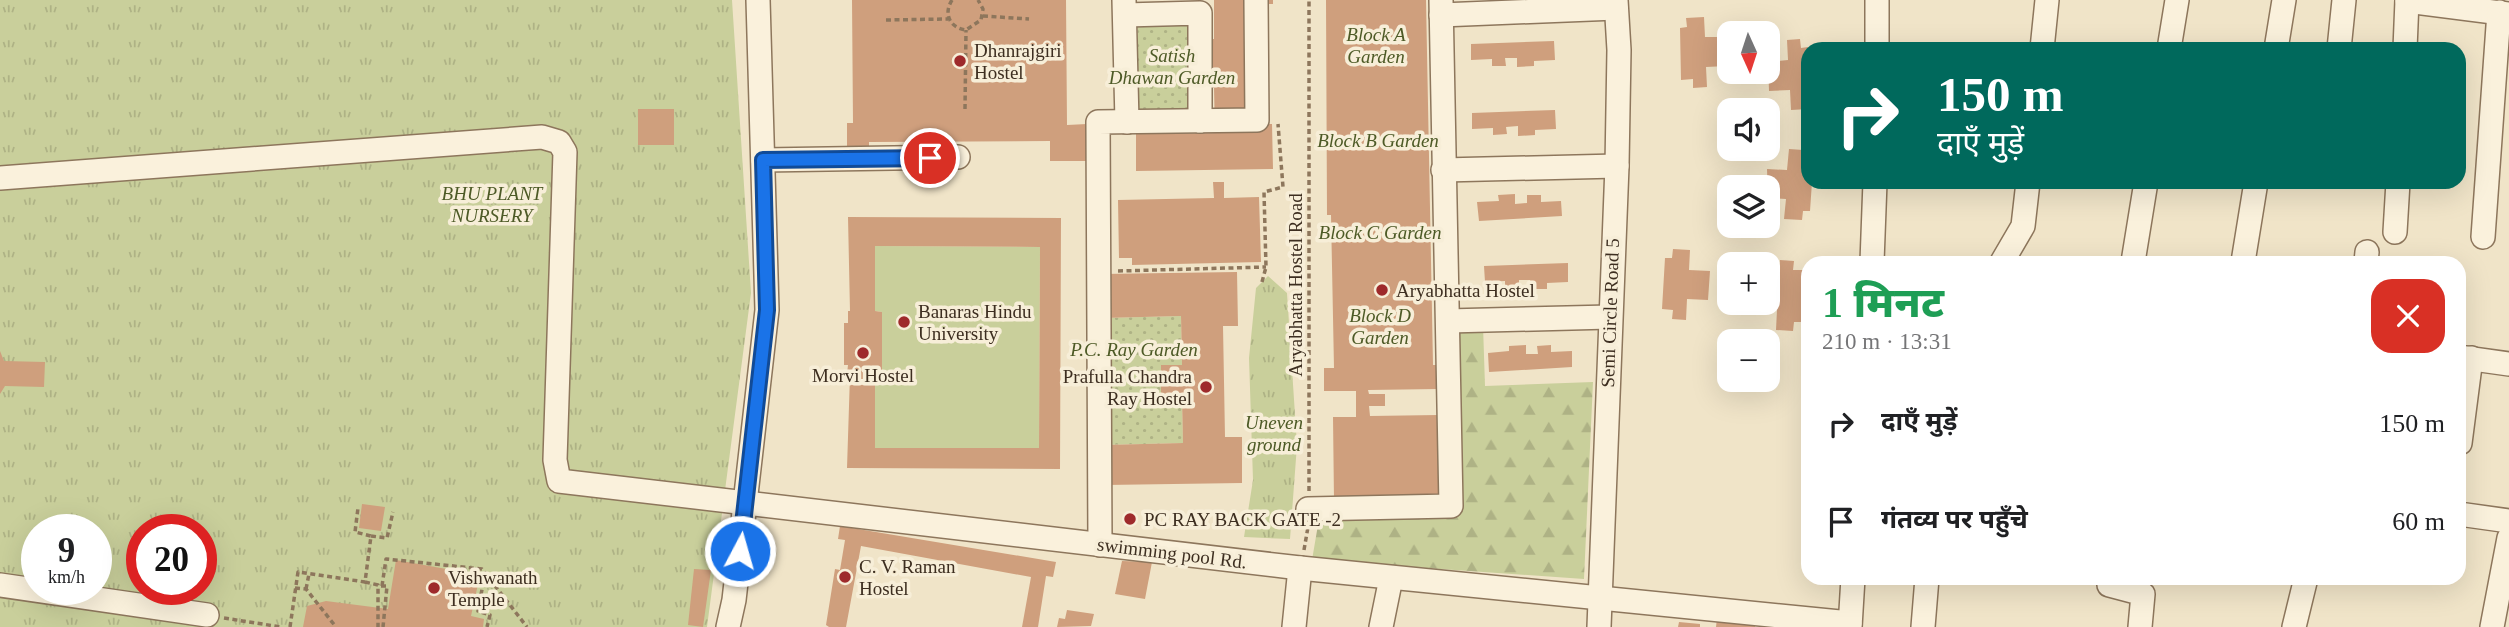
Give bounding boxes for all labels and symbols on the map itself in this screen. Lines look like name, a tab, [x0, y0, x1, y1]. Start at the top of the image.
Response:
north arrow	[1717, 21, 1780, 84]
park label: Block A Garden	[1346, 24, 1406, 67]
place label: Dhanrajgiri Hostel	[974, 40, 1062, 83]
park label: Satish Dhawan Garden	[1108, 45, 1235, 88]
marker: Dhanrajgiri Hostel	[952, 53, 968, 69]
pin	[900, 128, 960, 188]
park label: Block B Garden	[1317, 130, 1439, 151]
park label: BHU PLANT NURSERY	[442, 183, 544, 226]
street label: Aryabhatta Hostel Road	[1285, 193, 1306, 377]
park label: Block C Garden	[1319, 222, 1441, 243]
street label: Semi Circle Road 5	[1597, 238, 1623, 388]
place label: Aryabhatta Hostel	[1396, 280, 1535, 301]
marker: Aryabhatta Hostel	[1374, 282, 1390, 298]
place label: Banaras Hindu University	[918, 301, 1032, 344]
park label: Block D Garden	[1349, 305, 1411, 348]
marker: Banaras Hindu University	[896, 314, 912, 330]
park label: P.C. Ray Garden	[1069, 339, 1198, 360]
marker: Morvi Hostel	[855, 345, 871, 361]
place label: Morvi Hostel	[812, 365, 914, 386]
place label: Prafulla Chandra Ray Hostel	[1063, 366, 1193, 409]
marker: Prafulla Chandra Ray Hostel	[1198, 379, 1214, 395]
park label: Uneven ground	[1245, 412, 1303, 455]
place label: PC RAY BACK GATE -2	[1144, 509, 1341, 530]
marker: PC RAY BACK GATE -2	[1122, 511, 1138, 527]
speed limit sign: 20	[126, 514, 217, 605]
position arrow	[703, 514, 777, 588]
street label: swimming pool Rd.	[1096, 533, 1248, 573]
place label: C. V. Raman Hostel	[859, 556, 956, 599]
place label: Vishwanath Temple	[448, 567, 538, 610]
marker: C. V. Raman Hostel	[837, 569, 853, 585]
marker: Vishwanath Temple	[426, 580, 442, 596]

